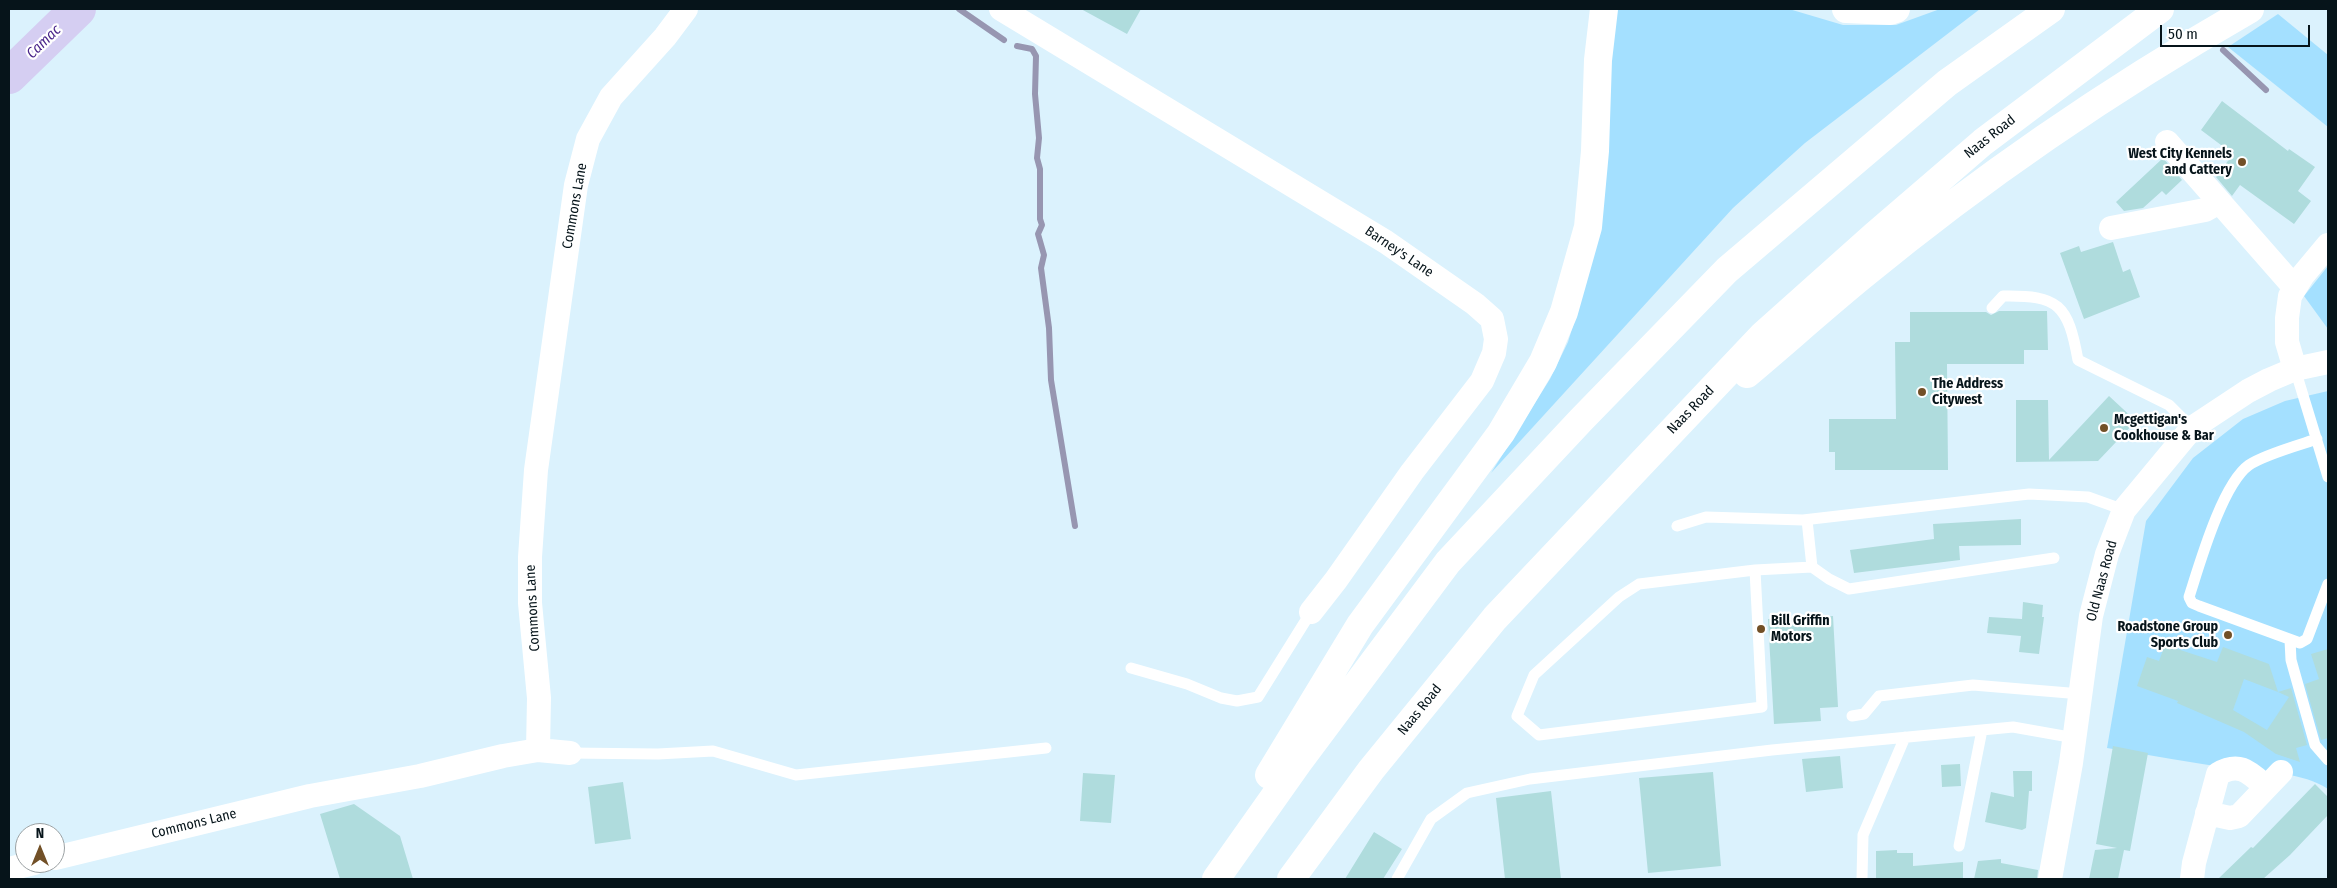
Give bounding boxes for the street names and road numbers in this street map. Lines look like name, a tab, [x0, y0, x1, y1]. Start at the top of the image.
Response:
street label: Naas Road	[1961, 112, 2019, 162]
street label: Commons Lane	[559, 162, 591, 250]
street label: Barney's Lane	[1362, 223, 1436, 281]
street label: Naas Road	[1664, 382, 1718, 438]
street label: Old Naas Road	[2083, 538, 2121, 624]
street label: Commons Lane	[522, 564, 544, 652]
street label: Naas Road	[1394, 681, 1446, 739]
street label: Commons Lane	[150, 805, 238, 843]

